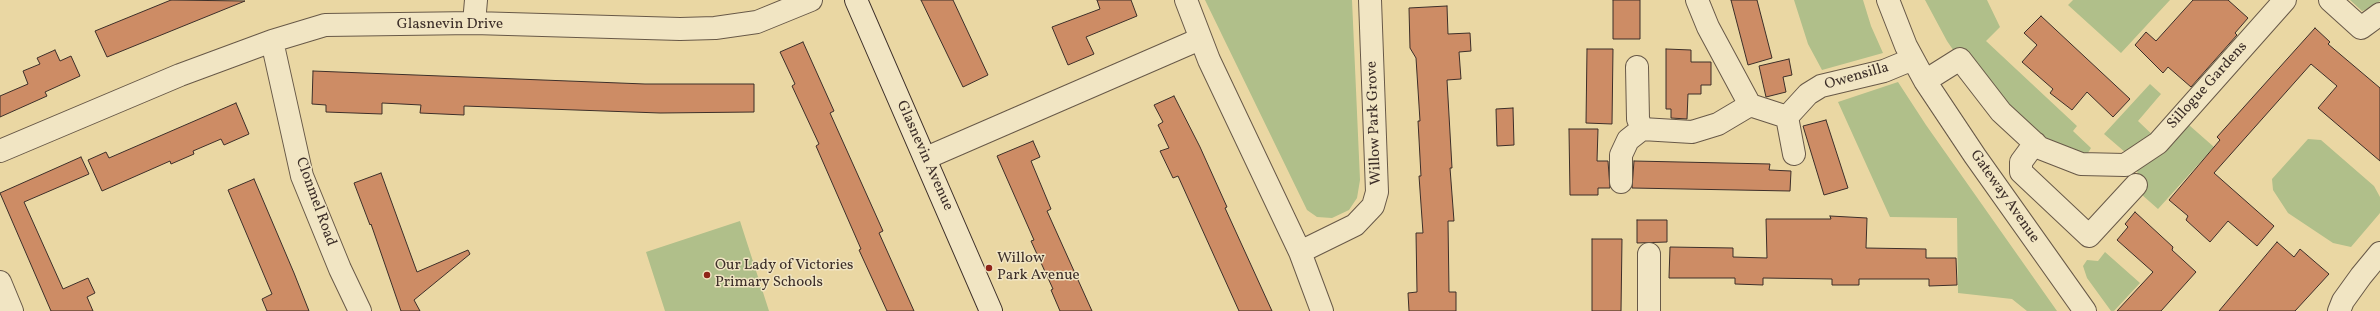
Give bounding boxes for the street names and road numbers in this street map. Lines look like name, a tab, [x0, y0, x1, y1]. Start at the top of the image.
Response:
street label: Glasnevin Drive	[397, 16, 503, 34]
street label: Sillogue Gardens	[2164, 38, 2252, 134]
street label: Owensilla	[1823, 59, 1891, 95]
street label: Willow Park Grove	[1364, 61, 1386, 185]
street label: Glasnevin Avenue	[892, 98, 956, 214]
street label: Gateway Avenue	[1965, 147, 2043, 247]
street label: Clonmel Road	[291, 155, 339, 249]

